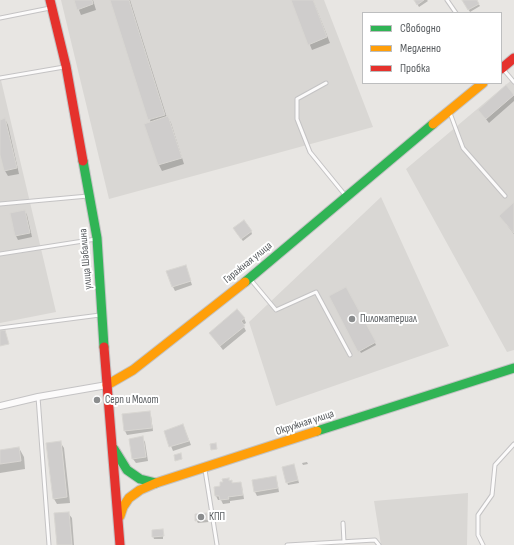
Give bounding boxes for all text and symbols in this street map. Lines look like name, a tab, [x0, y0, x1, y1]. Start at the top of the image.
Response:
legend	[362, 12, 502, 84]
text: Свободно	[400, 21, 441, 36]
text: Медленно	[400, 41, 441, 56]
text: Пробка	[400, 61, 430, 76]
street label: улица Шабалина	[77, 228, 95, 290]
street label: Гаражная улица	[221, 239, 275, 287]
place label: Пиломатериал	[360, 312, 417, 326]
marker: Пиломатериал	[347, 314, 357, 324]
place label: Серп и Молот	[105, 393, 159, 407]
marker: Серп и Молот	[92, 395, 102, 405]
street label: Окружная улица	[274, 407, 336, 439]
place label: КПП	[209, 510, 225, 524]
marker: КПП	[196, 512, 206, 522]

